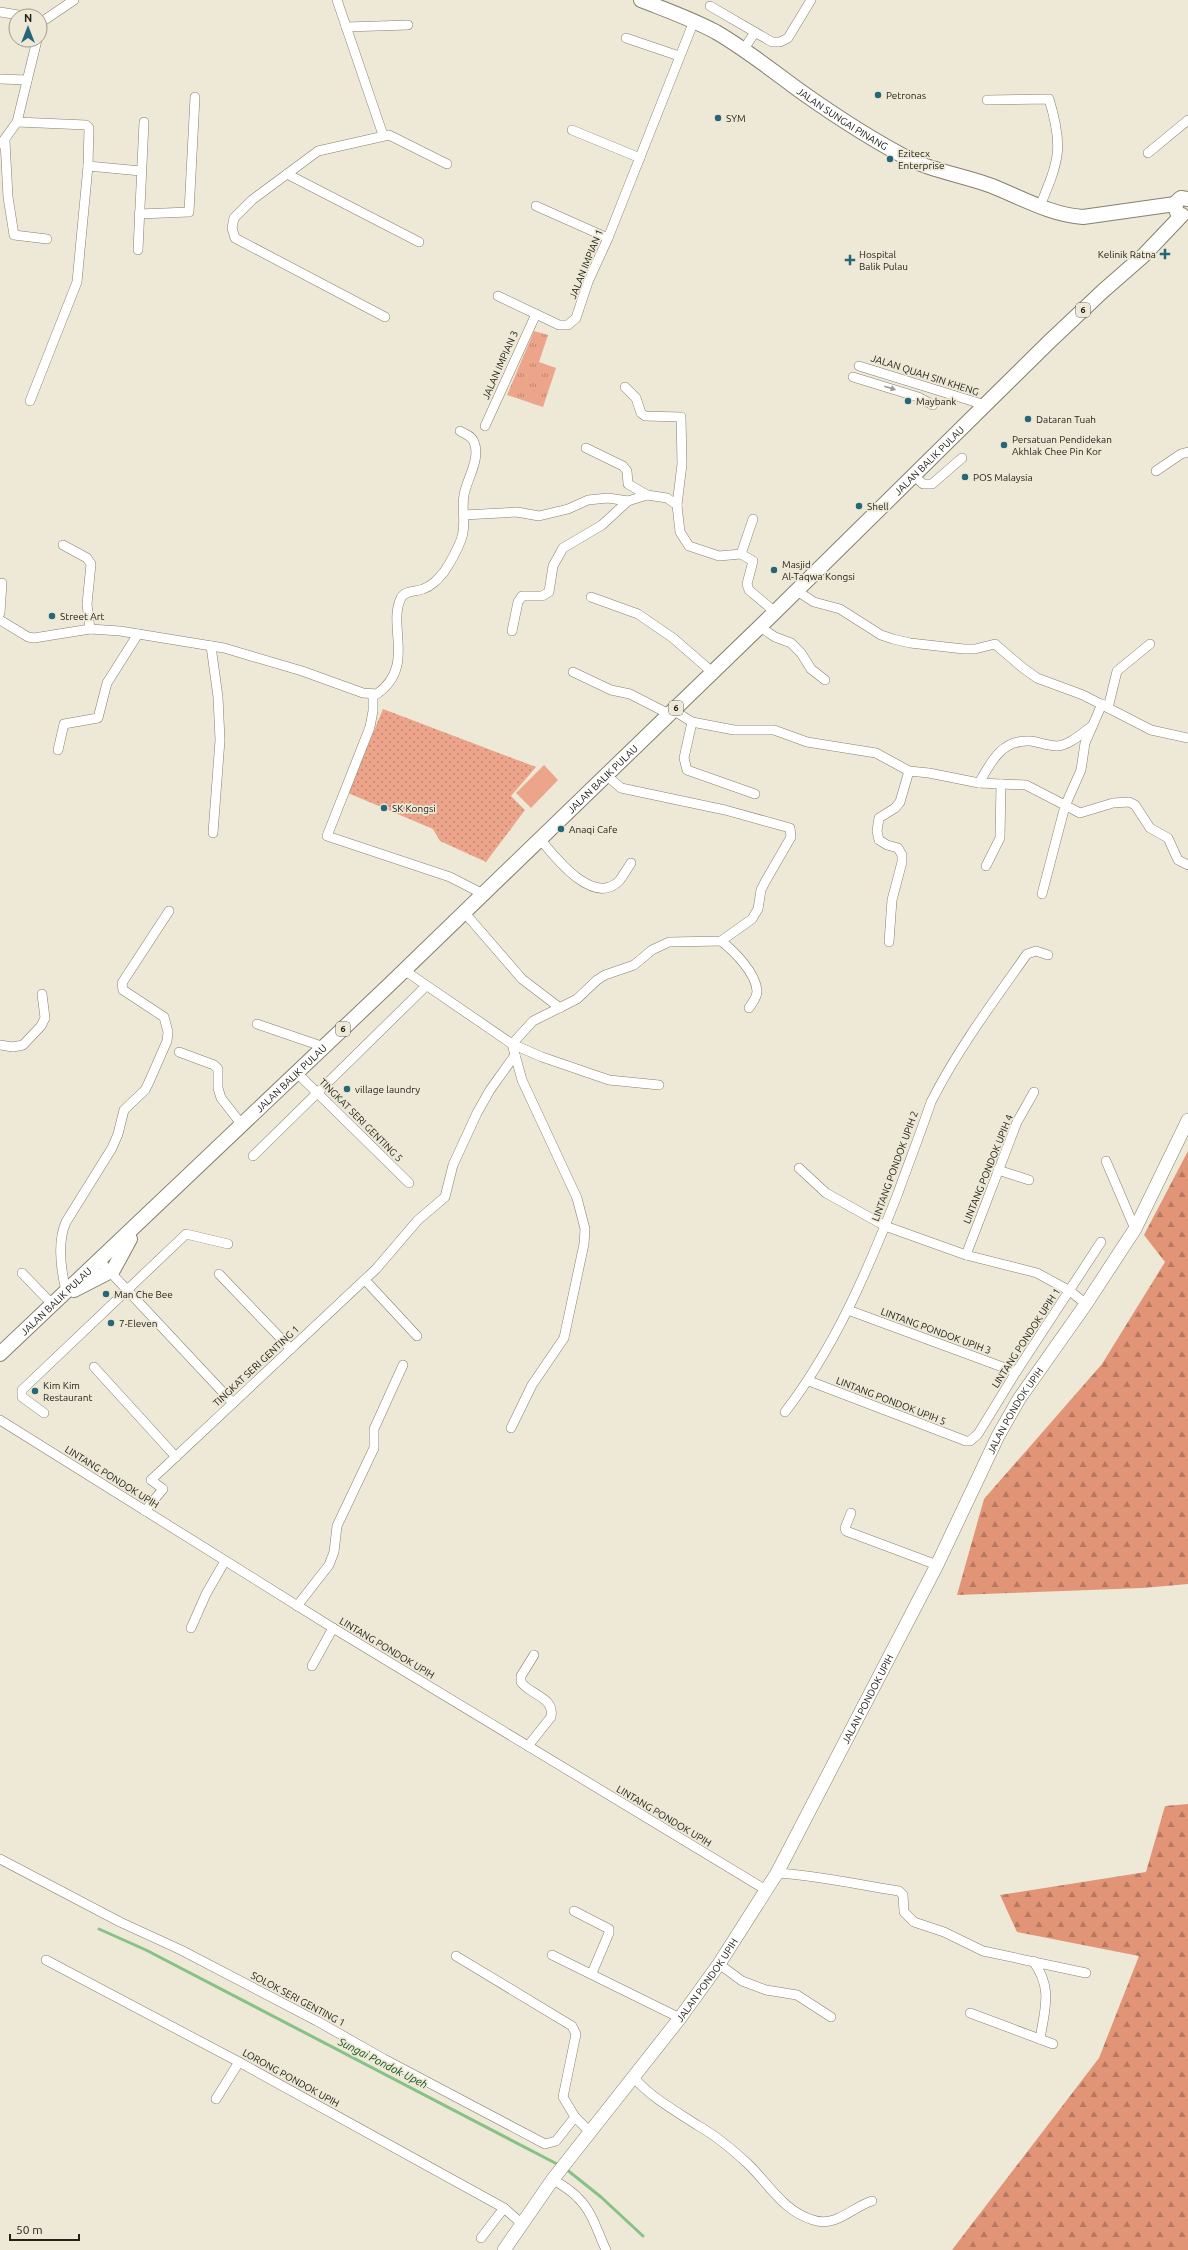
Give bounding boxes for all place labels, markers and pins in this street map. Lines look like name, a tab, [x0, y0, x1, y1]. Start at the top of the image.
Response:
marker: Petronas	[873, 90, 883, 100]
place label: Petronas	[886, 90, 926, 101]
marker: SYM	[713, 113, 723, 123]
place label: SYM	[726, 113, 746, 124]
place label: Ezitecx Enterprise	[898, 148, 944, 171]
marker: Ezitecx Enterprise	[885, 154, 895, 164]
marker: Kelinik Ratna	[1159, 248, 1171, 260]
place label: Hospital Balik Pulau	[859, 249, 908, 272]
place label: Kelinik Ratna	[1098, 249, 1156, 260]
marker: Hospital Balik Pulau	[844, 254, 856, 266]
marker: Maybank	[903, 396, 913, 406]
place label: Maybank	[916, 396, 956, 407]
marker: Dataran Tuah	[1023, 414, 1033, 424]
place label: Dataran Tuah	[1036, 414, 1096, 425]
place label: Persatuan Pendidekan Akhlak Chee Pin Kor	[1012, 434, 1112, 457]
marker: Persatuan Pendidekan Akhlak Chee Pin Kor	[999, 440, 1009, 450]
marker: POS Malaysia	[960, 472, 970, 482]
place label: POS Malaysia	[973, 472, 1033, 483]
marker: Shell	[854, 501, 864, 511]
place label: Shell	[867, 501, 889, 512]
place label: Masjid Al-Taqwa Kongsi	[782, 559, 855, 582]
marker: Masjid Al-Taqwa Kongsi	[769, 565, 779, 575]
marker: Street Art	[47, 611, 57, 621]
place label: Street Art	[60, 611, 104, 622]
marker: SK Kongsi	[379, 803, 389, 813]
place label: SK Kongsi	[392, 803, 436, 814]
marker: Anaqi Cafe	[556, 824, 566, 834]
place label: Anaqi Cafe	[569, 824, 618, 835]
marker: village laundry	[342, 1084, 352, 1094]
place label: village laundry	[355, 1084, 420, 1095]
marker: Man Che Bee	[101, 1289, 111, 1299]
place label: Man Che Bee	[114, 1289, 173, 1300]
marker: 7-Eleven	[106, 1318, 116, 1328]
place label: 7-Eleven	[119, 1318, 157, 1329]
place label: Kim Kim Restaurant	[43, 1380, 92, 1403]
marker: Kim Kim Restaurant	[30, 1386, 40, 1396]

